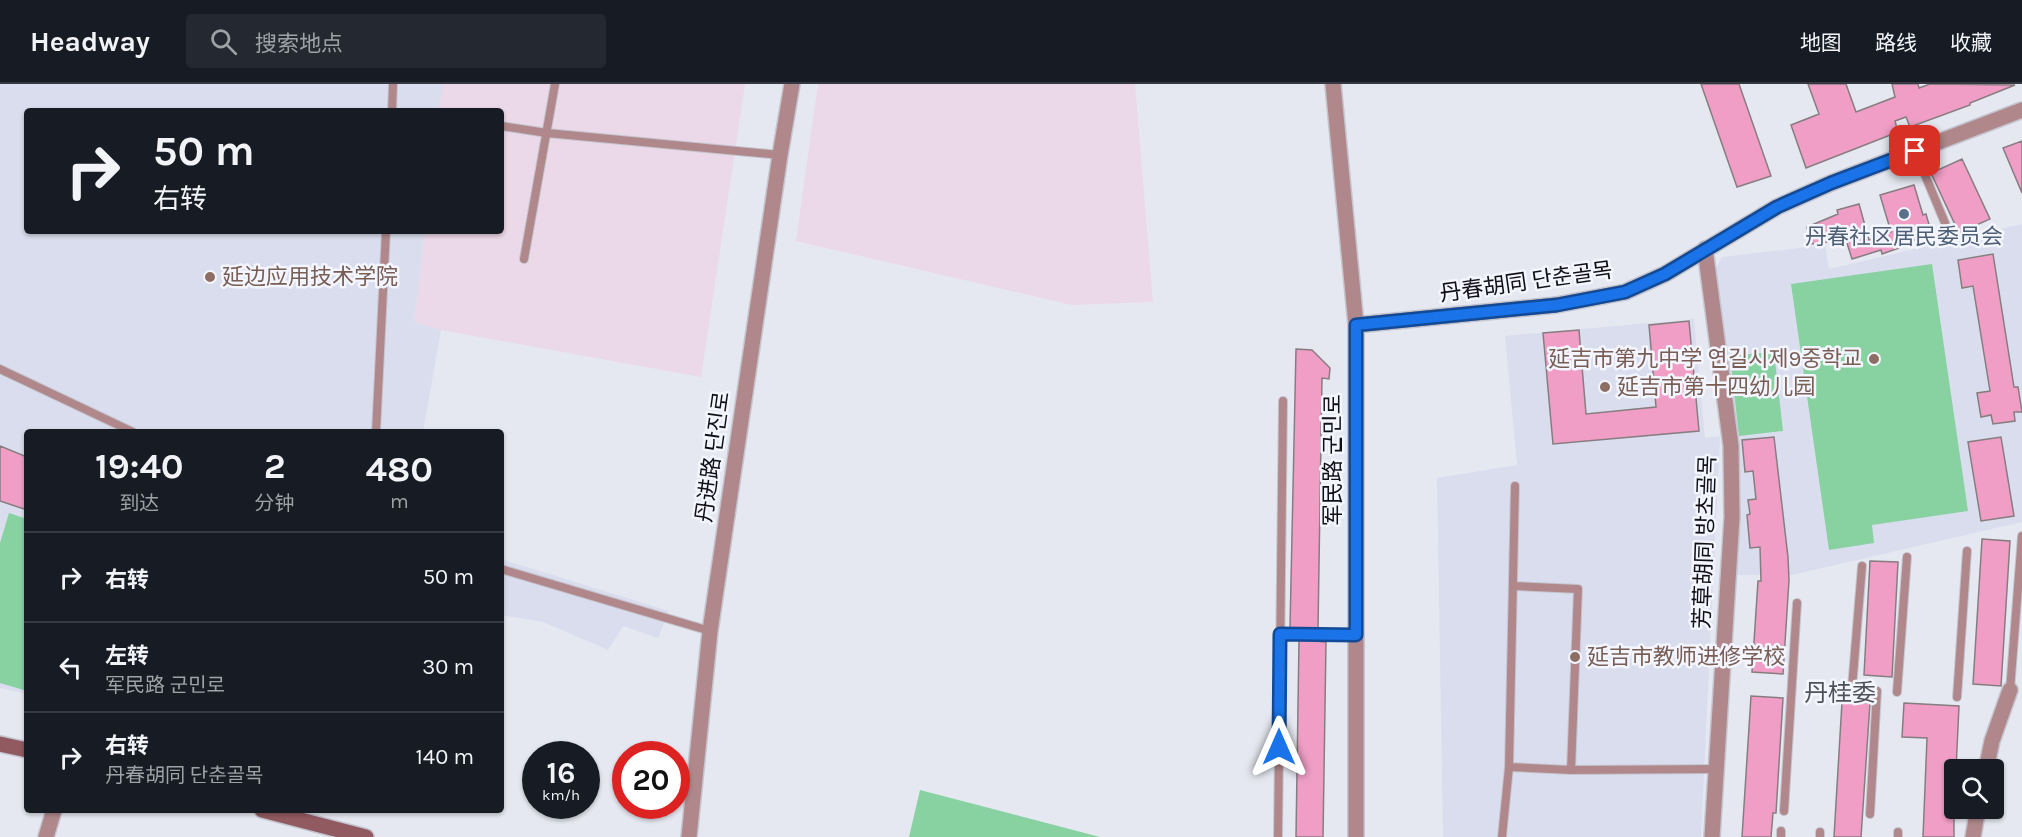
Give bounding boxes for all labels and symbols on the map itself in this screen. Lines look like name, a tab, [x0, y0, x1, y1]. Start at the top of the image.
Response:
pin	[1889, 125, 1940, 176]
marker: 丹春社区居民委员会	[1897, 207, 1911, 221]
place label: 丹春社区居民委员会	[1805, 224, 2003, 250]
street label: 丹春胡同 단춘골목	[1438, 257, 1614, 307]
place label: 延边应用技术学院	[222, 264, 398, 290]
marker: 延边应用技术学院	[203, 270, 217, 284]
place label: 延吉市第九中学 연길시제9중학교	[1548, 346, 1862, 372]
marker: 延吉市第九中学 연길시제9중학교	[1867, 352, 1881, 366]
place label: 延吉市第十四幼儿园	[1617, 374, 1815, 400]
marker: 延吉市第十四幼儿园	[1598, 380, 1612, 394]
street label: 丹进路 단진로	[691, 390, 735, 524]
street label: 军民路 군민로	[1320, 394, 1346, 526]
street label: 芳草胡同 방초골목	[1689, 455, 1721, 629]
place label: 延吉市教师进修学校	[1587, 644, 1785, 670]
marker: 延吉市教师进修学校	[1568, 650, 1582, 664]
district label: 丹桂委	[1804, 679, 1876, 707]
position arrow	[1247, 715, 1311, 779]
speed limit sign: 20	[612, 741, 690, 819]

